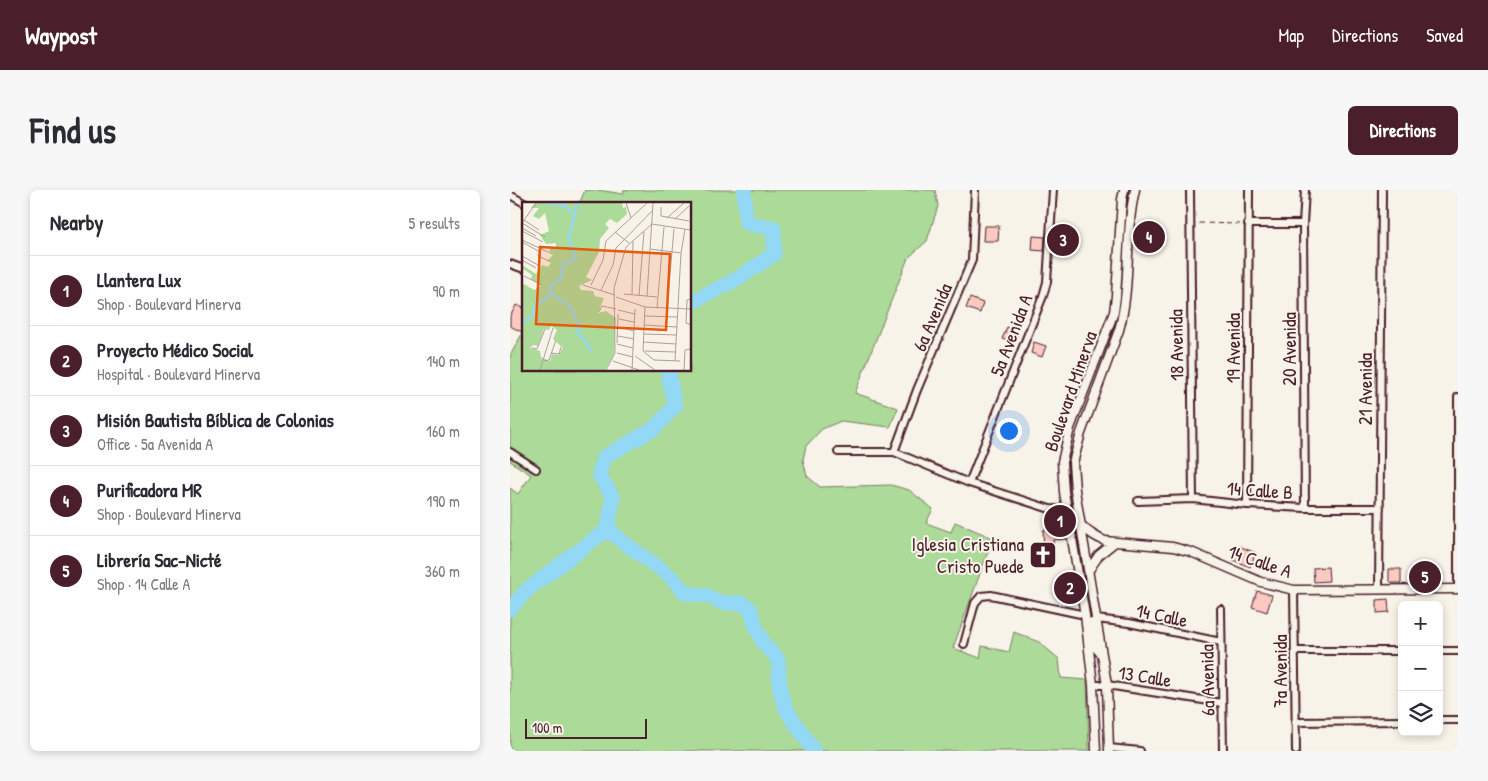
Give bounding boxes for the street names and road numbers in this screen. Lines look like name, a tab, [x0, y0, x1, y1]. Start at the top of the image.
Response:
street label: 6a Avenida	[906, 278, 958, 355]
street label: 5a Avenida A	[984, 290, 1038, 380]
street label: 18 Avenida	[1162, 308, 1190, 381]
street label: 20 Avenida	[1276, 311, 1302, 386]
street label: 19 Avenida	[1220, 312, 1246, 383]
street label: Boulevard Minerva	[1037, 327, 1103, 455]
street label: 21 Avenida	[1352, 352, 1378, 425]
street label: 14 Calle B	[1226, 475, 1294, 505]
street label: 14 Calle A	[1225, 538, 1295, 584]
street label: 14 Calle	[1134, 597, 1191, 633]
street label: 7a Avenida	[1267, 634, 1293, 708]
street label: 6a Avenida	[1193, 643, 1221, 716]
street label: 13 Calle	[1117, 659, 1174, 693]

